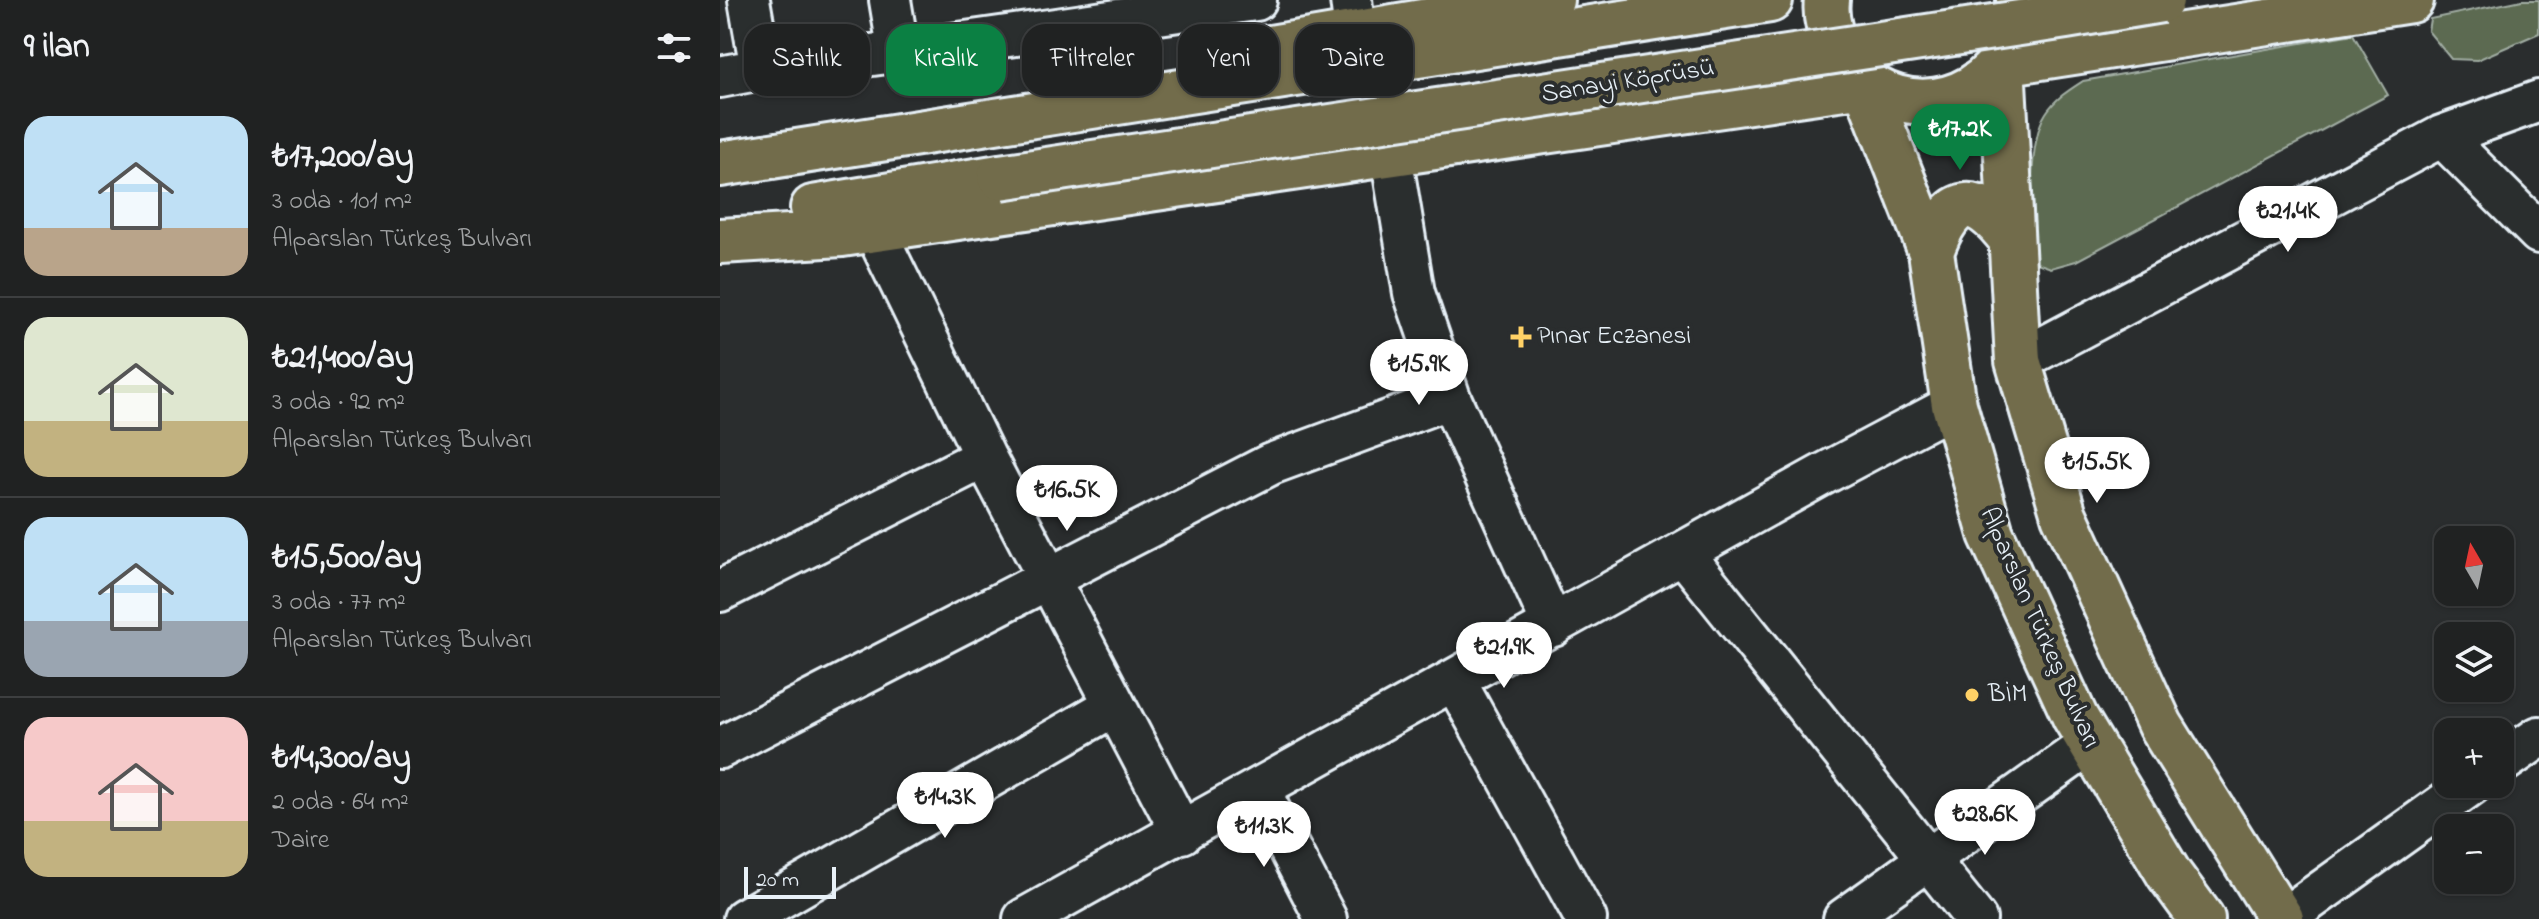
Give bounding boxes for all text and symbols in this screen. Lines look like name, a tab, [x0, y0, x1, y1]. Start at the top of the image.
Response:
text: 9 ilan	[24, 23, 90, 73]
chip: Satılık	[744, 24, 870, 96]
chip: Kiralık	[886, 24, 1006, 96]
chip: Filtreler	[1022, 24, 1162, 96]
chip: Yeni	[1178, 24, 1279, 96]
chip: Daire	[1295, 24, 1413, 96]
icon: filters	[652, 26, 696, 70]
street label: Sanayi Köprüsü	[1539, 50, 1717, 114]
pin: ₺17.2K	[1895, 104, 2025, 172]
text: ₺17.2K	[1929, 111, 1991, 149]
text: ₺17,200/ay	[272, 133, 414, 183]
icon: home	[88, 148, 184, 244]
text: 3 oda · 101 m²	[272, 183, 412, 221]
pin: ₺21.4K	[2223, 186, 2353, 254]
text: ₺21.4K	[2257, 193, 2319, 231]
text: Alparslan Türkeş Bulvarı	[272, 221, 532, 259]
place label: Pınar Eczanesi	[1537, 318, 1691, 356]
marker: Pınar Eczanesi	[1512, 328, 1530, 346]
text: ₺21,400/ay	[272, 334, 414, 384]
pin: ₺15.9K	[1354, 339, 1484, 407]
text: ₺15.9K	[1388, 346, 1450, 384]
icon: home	[88, 349, 184, 445]
text: 3 oda · 92 m²	[272, 384, 405, 422]
text: Alparslan Türkeş Bulvarı	[272, 422, 532, 460]
pin: ₺15.5K	[2032, 437, 2162, 505]
text: ₺15.5K	[2063, 444, 2131, 482]
pin: ₺16.5K	[1002, 465, 1132, 533]
text: ₺16.5K	[1034, 472, 1100, 510]
street label: Alparslan Türkeş Bulvarı	[1969, 501, 2109, 755]
north arrow	[2434, 526, 2514, 606]
map controls	[2434, 526, 2514, 894]
text: ₺15,500/ay	[272, 534, 422, 584]
icon: home	[88, 549, 184, 645]
text: 3 oda · 77 m²	[272, 584, 406, 622]
text: Alparslan Türkeş Bulvarı	[272, 622, 532, 660]
pin: ₺21.9K	[1439, 622, 1569, 690]
button: layers	[2434, 622, 2514, 702]
text: ₺21.9K	[1474, 629, 1534, 667]
place label: BİM	[1987, 676, 2027, 714]
marker: BİM	[1963, 686, 1981, 704]
button: +	[2434, 718, 2514, 798]
text: ₺14,300/ay	[272, 734, 411, 784]
icon: home	[88, 749, 184, 845]
pin: ₺14.3K	[880, 772, 1010, 840]
text: ₺14.3K	[915, 779, 975, 817]
text: 2 oda · 64 m²	[272, 784, 409, 822]
pin: ₺28.6K	[1920, 789, 2050, 857]
text: ₺28.6K	[1953, 796, 2017, 834]
pin: ₺11.3K	[1199, 801, 1329, 869]
text: ₺11.3K	[1235, 808, 1293, 846]
button: −	[2434, 814, 2514, 894]
text: Daire	[272, 822, 330, 860]
scale bar	[744, 863, 836, 899]
text: 20 m	[756, 865, 799, 897]

